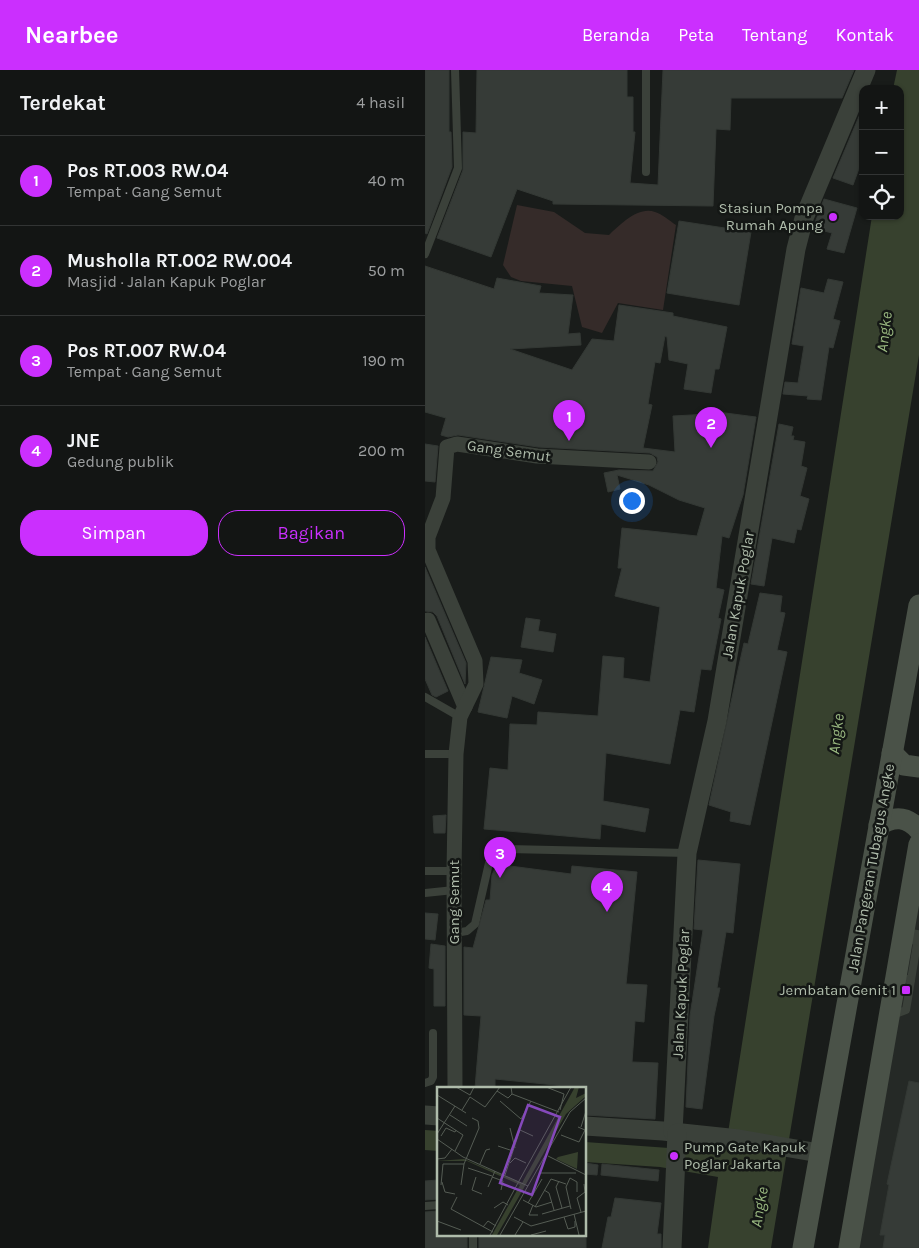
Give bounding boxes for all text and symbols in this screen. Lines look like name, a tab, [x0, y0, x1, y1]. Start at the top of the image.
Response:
text: Nearbee	[25, 21, 119, 49]
text: Beranda	[582, 24, 650, 46]
text: Peta	[678, 24, 714, 46]
text: Tentang	[742, 24, 808, 46]
text: Kontak	[836, 24, 894, 46]
map controls	[859, 85, 904, 220]
button: +	[859, 85, 904, 130]
text: Terdekat	[20, 91, 106, 115]
text: 4 hasil	[356, 93, 405, 112]
button: −	[859, 130, 904, 175]
text: Pos RT.003 RW.04	[67, 160, 228, 182]
text: 1	[33, 171, 39, 190]
text: 40 m	[368, 171, 405, 190]
button: locate	[859, 175, 904, 220]
text: Tempat · Gang Semut	[67, 182, 222, 201]
place label: Stasiun Pompa Rumah Apung	[718, 199, 824, 234]
marker: Stasiun Pompa Rumah Apung	[827, 211, 839, 223]
text: Musholla RT.002 RW.004	[67, 250, 292, 272]
text: 2	[31, 261, 41, 280]
text: 50 m	[368, 261, 405, 280]
text: Masjid · Jalan Kapuk Poglar	[67, 272, 266, 291]
water label: Angke	[872, 310, 896, 353]
text: Pos RT.007 RW.04	[67, 340, 226, 362]
text: 3	[31, 351, 41, 370]
text: 190 m	[362, 351, 405, 370]
text: Tempat · Gang Semut	[67, 362, 222, 381]
pin: 1	[553, 400, 585, 441]
pin: 2	[695, 407, 727, 448]
text: JNE	[67, 430, 100, 452]
street label: Gang Semut	[466, 436, 552, 466]
text: 4	[31, 441, 41, 460]
text: 200 m	[358, 441, 405, 460]
text: Gedung publik	[67, 452, 174, 471]
your location	[619, 488, 645, 514]
button: Simpan	[20, 510, 208, 556]
button: Bagikan	[218, 510, 405, 556]
street label: Jalan Kapuk Poglar	[718, 529, 758, 660]
water label: Angke	[824, 712, 848, 755]
street label: Jalan Pangeran Tubagus Angke	[844, 762, 898, 974]
pin: 3	[484, 837, 516, 878]
street label: Gang Semut	[445, 859, 463, 944]
pin: 4	[591, 871, 623, 912]
street label: Jalan Kapuk Poglar	[669, 928, 693, 1059]
place label: Jembatan Genit 1	[780, 981, 896, 999]
marker: Jembatan Genit 1	[900, 984, 912, 996]
inset map	[437, 1087, 586, 1236]
place label: Pump Gate Kapuk Poglar Jakarta	[684, 1138, 806, 1173]
marker: Pump Gate Kapuk Poglar Jakarta	[668, 1150, 680, 1162]
water label: Angke	[746, 1185, 772, 1229]

